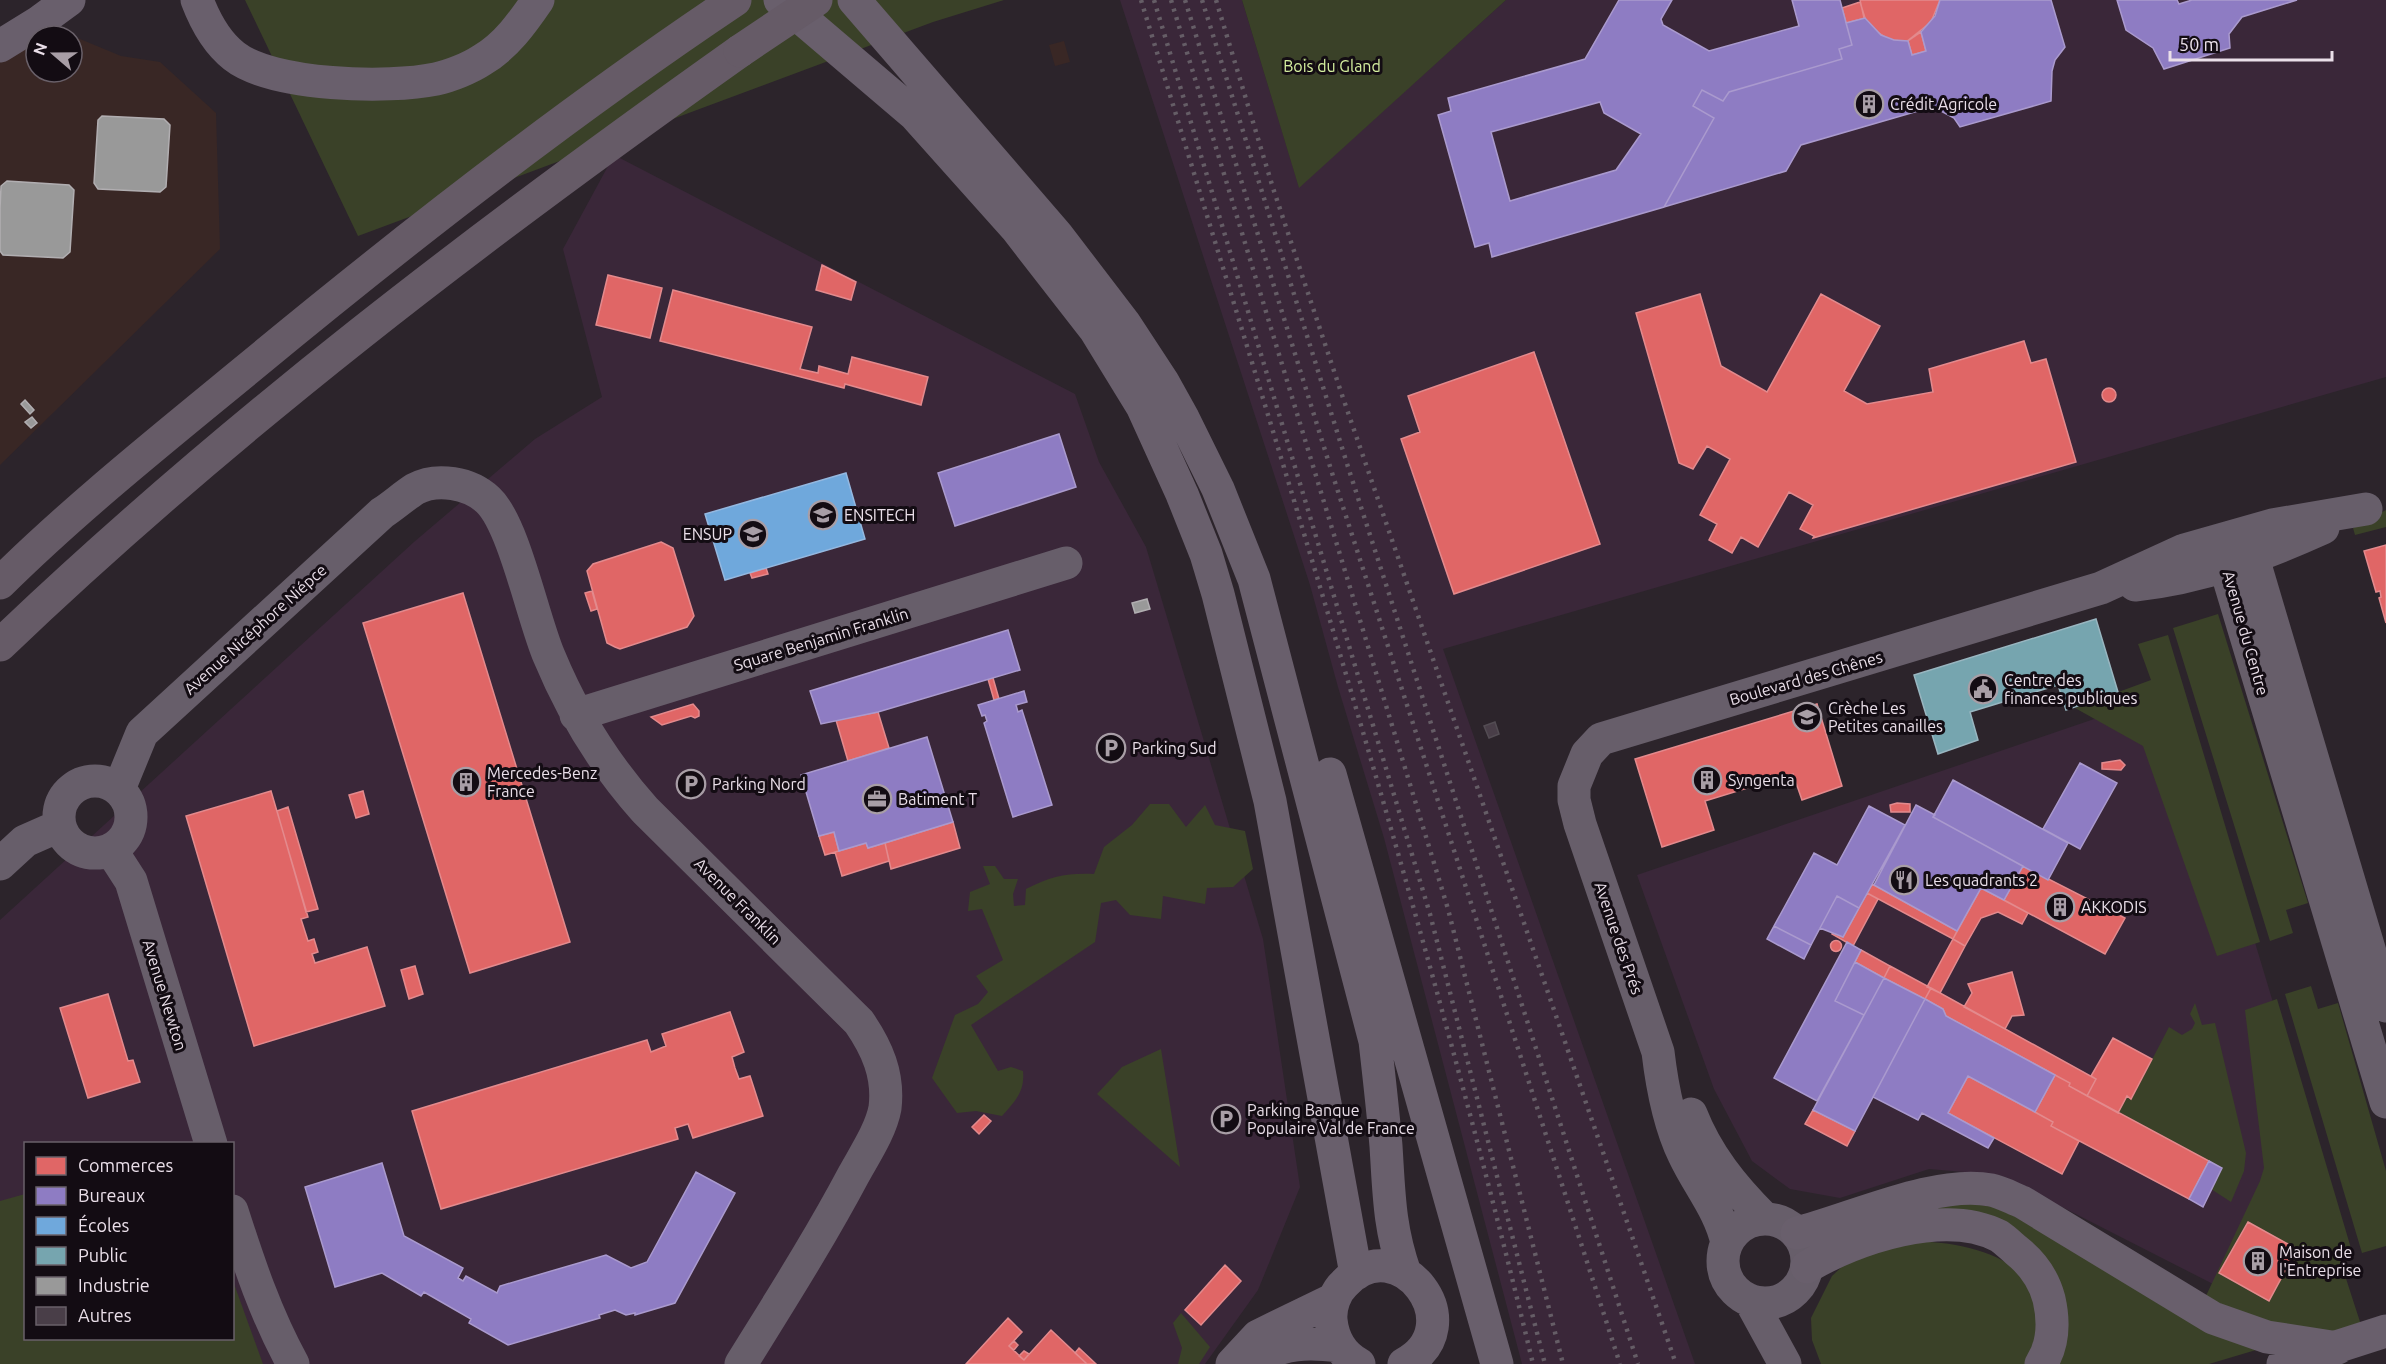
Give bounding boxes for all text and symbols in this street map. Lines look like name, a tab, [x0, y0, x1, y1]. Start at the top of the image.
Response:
north arrow	[24, 24, 84, 84]
scale bar	[2170, 24, 2332, 62]
text: 50 m	[2179, 34, 2219, 54]
text: N	[29, 40, 50, 58]
park label: Bois du Gland	[1283, 57, 1381, 75]
building icon: Crédit Agricole	[1853, 88, 1885, 120]
place label: Crédit Agricole	[1890, 95, 1997, 113]
school or university icon: ENSITECH	[807, 499, 839, 531]
place label: ENSITECH	[844, 506, 915, 524]
school or university icon: ENSUP	[737, 518, 769, 550]
place label: ENSUP	[683, 525, 732, 543]
street label: Avenue Nicéphore Niépce	[180, 560, 330, 698]
street label: Avenue du Centre	[2220, 569, 2272, 697]
street label: Square Benjamin Franklin	[732, 604, 910, 674]
street label: Boulevard des Chênes	[1727, 648, 1885, 708]
place label: Centre des finances publiques	[2004, 671, 2138, 707]
public building icon: Centre des finances publiques	[1967, 673, 1999, 705]
place label: Crèche Les Petites canailles	[1828, 699, 1943, 735]
school or university icon: Crèche Les Petites canailles	[1791, 701, 1823, 733]
parking icon: Parking Sud	[1095, 732, 1127, 764]
place label: Parking Sud	[1132, 739, 1217, 757]
place label: Mercedes-Benz France	[487, 764, 597, 800]
building icon: Syngenta	[1691, 764, 1723, 796]
building icon: Mercedes-Benz France	[450, 766, 482, 798]
parking icon: Parking Nord	[675, 768, 707, 800]
place label: Syngenta	[1728, 771, 1795, 789]
place label: Parking Nord	[712, 775, 806, 793]
office icon: Batiment T	[861, 783, 893, 815]
place label: Batiment T	[898, 790, 977, 808]
street label: Avenue Franklin	[691, 854, 785, 948]
restaurant icon: Les quadrants 2	[1888, 864, 1920, 896]
place label: Les quadrants 2	[1925, 871, 2038, 889]
street label: Avenue des Prés	[1591, 879, 1647, 997]
building icon: AKKODIS	[2044, 891, 2076, 923]
place label: AKKODIS	[2081, 898, 2147, 916]
street label: Avenue Newton	[140, 937, 190, 1053]
place label: Parking Banque Populaire Val de France	[1247, 1101, 1415, 1137]
parking icon: Parking Banque Populaire Val de France	[1210, 1103, 1242, 1135]
legend	[24, 1142, 234, 1340]
text: Commerces	[78, 1155, 174, 1175]
text: Bureaux	[78, 1185, 145, 1205]
text: Écoles	[78, 1214, 130, 1235]
place label: Maison de l'Entreprise	[2279, 1243, 2361, 1279]
text: Public	[78, 1245, 127, 1265]
building icon: Maison de l'Entreprise	[2242, 1245, 2274, 1277]
text: Industrie	[78, 1275, 150, 1295]
text: Autres	[78, 1305, 132, 1325]

